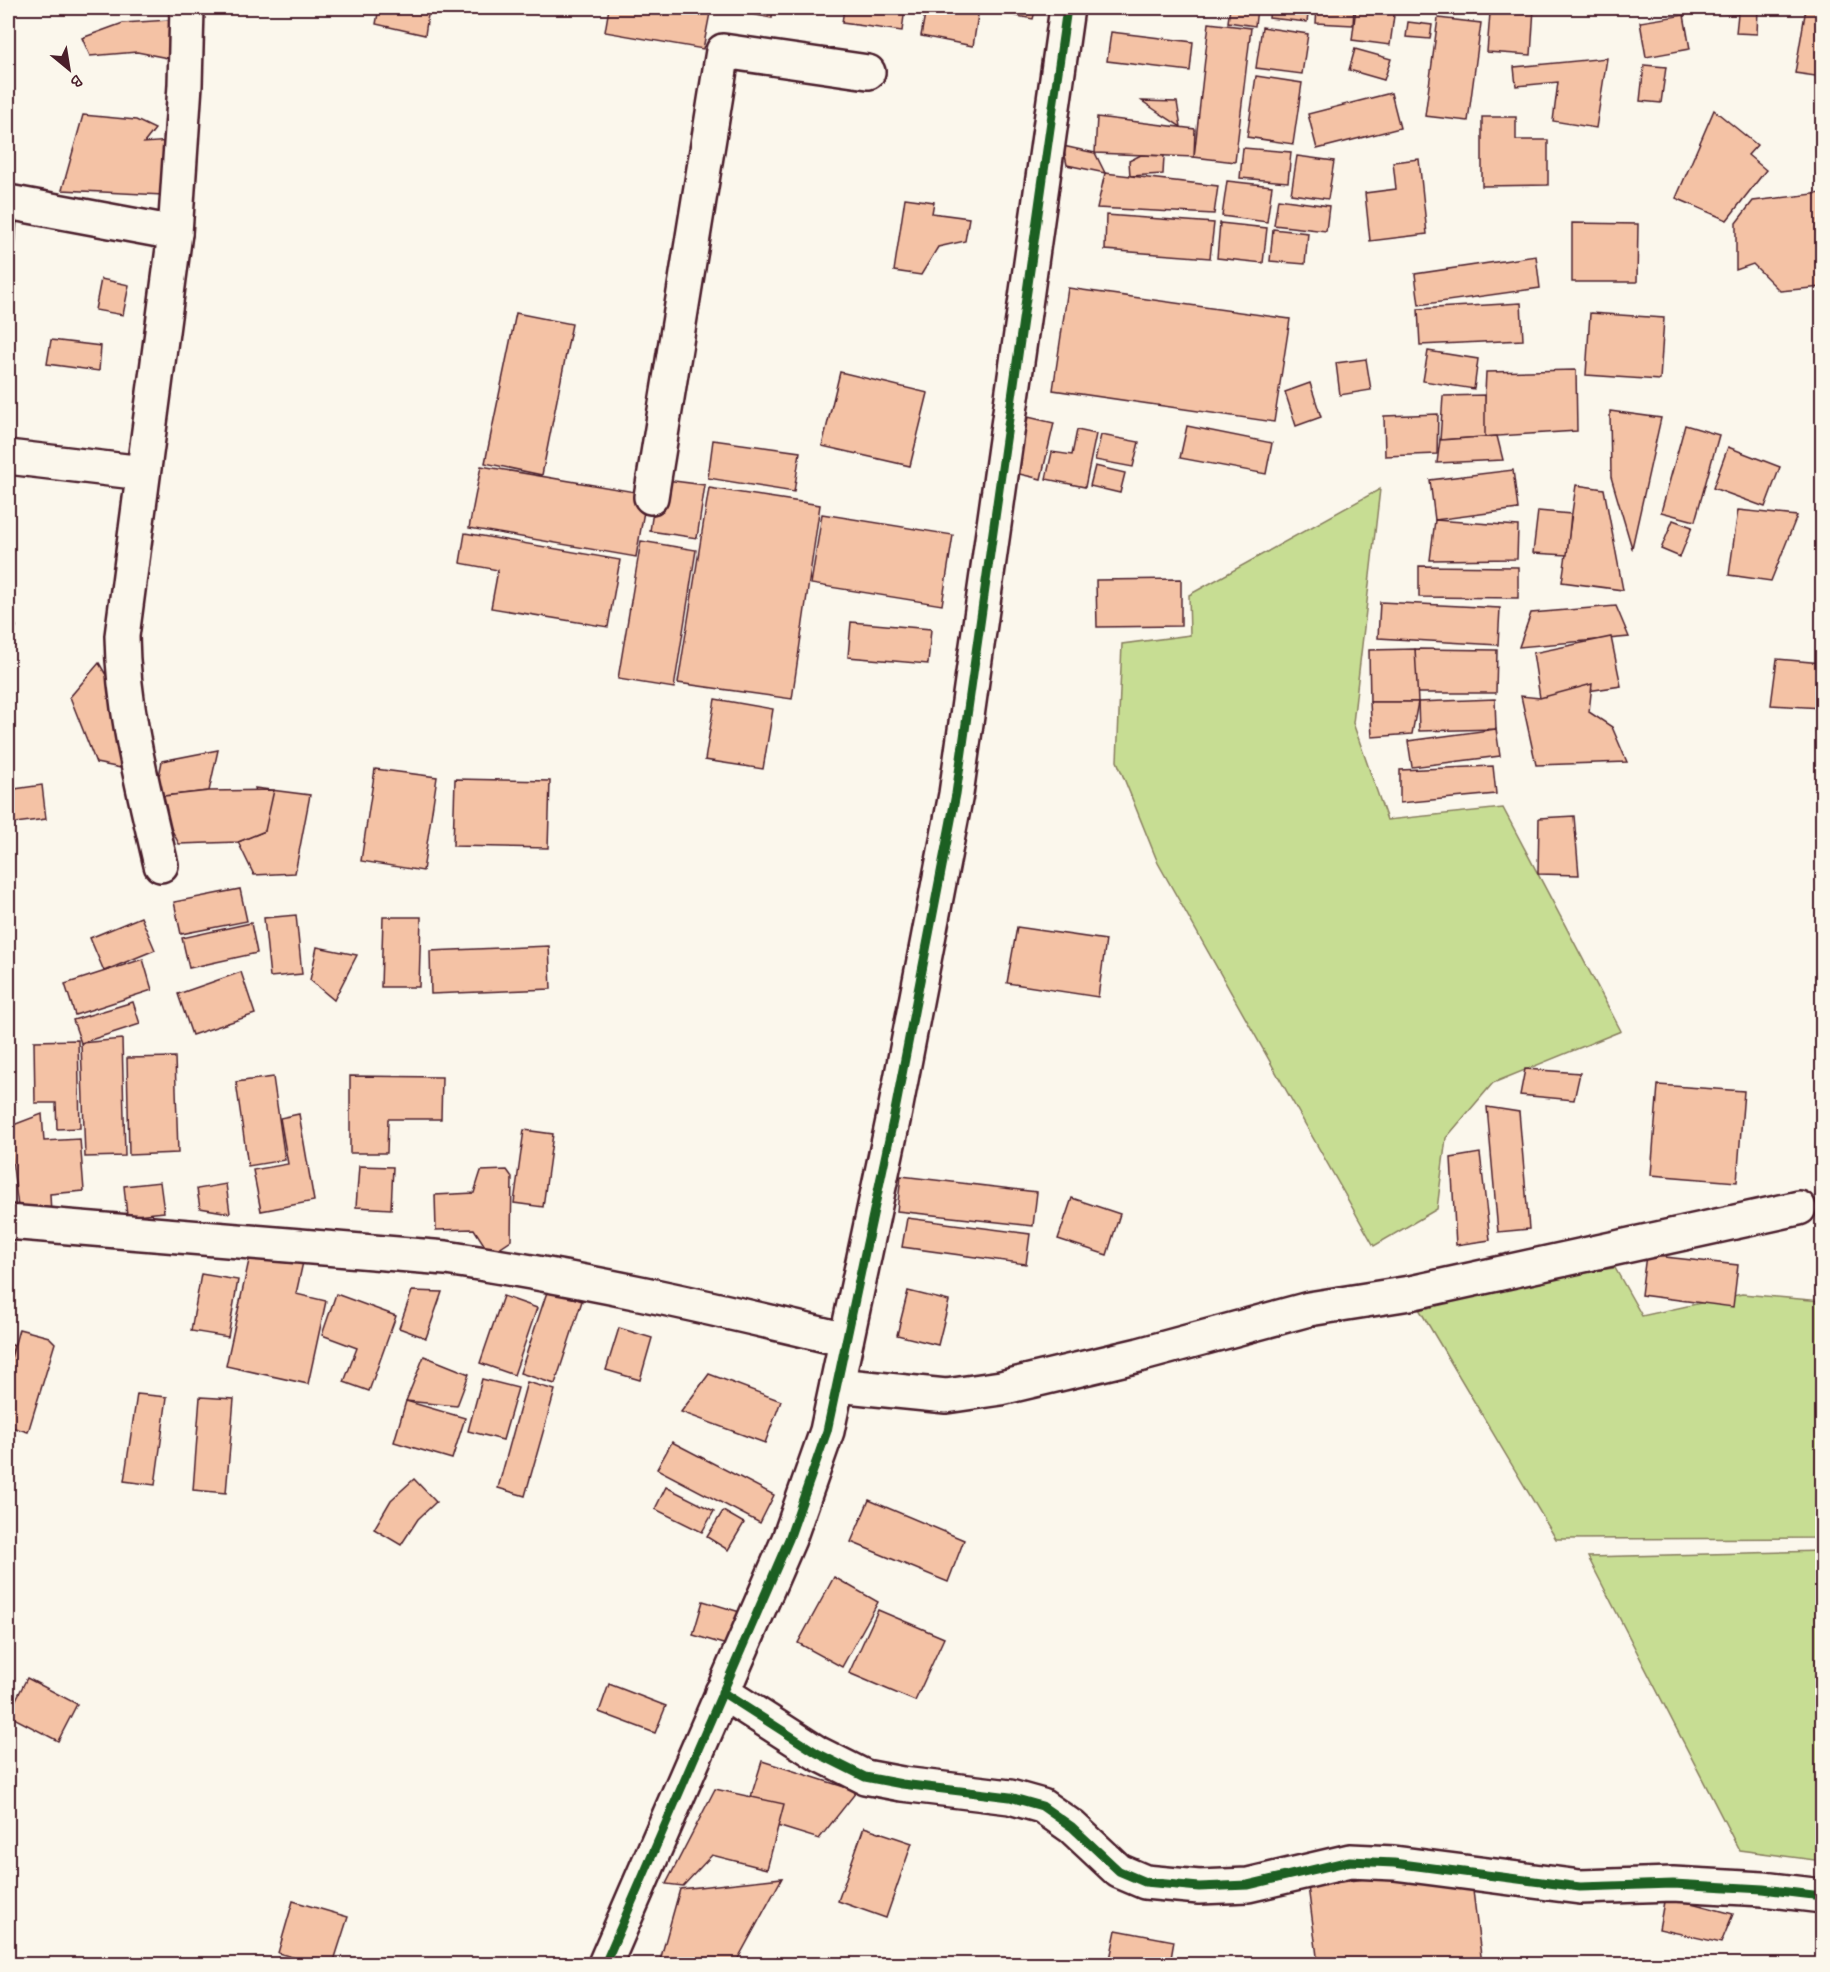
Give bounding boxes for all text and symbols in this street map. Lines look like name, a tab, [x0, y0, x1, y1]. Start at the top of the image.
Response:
north arrow	[39, 39, 99, 99]
text: B	[66, 69, 85, 92]

